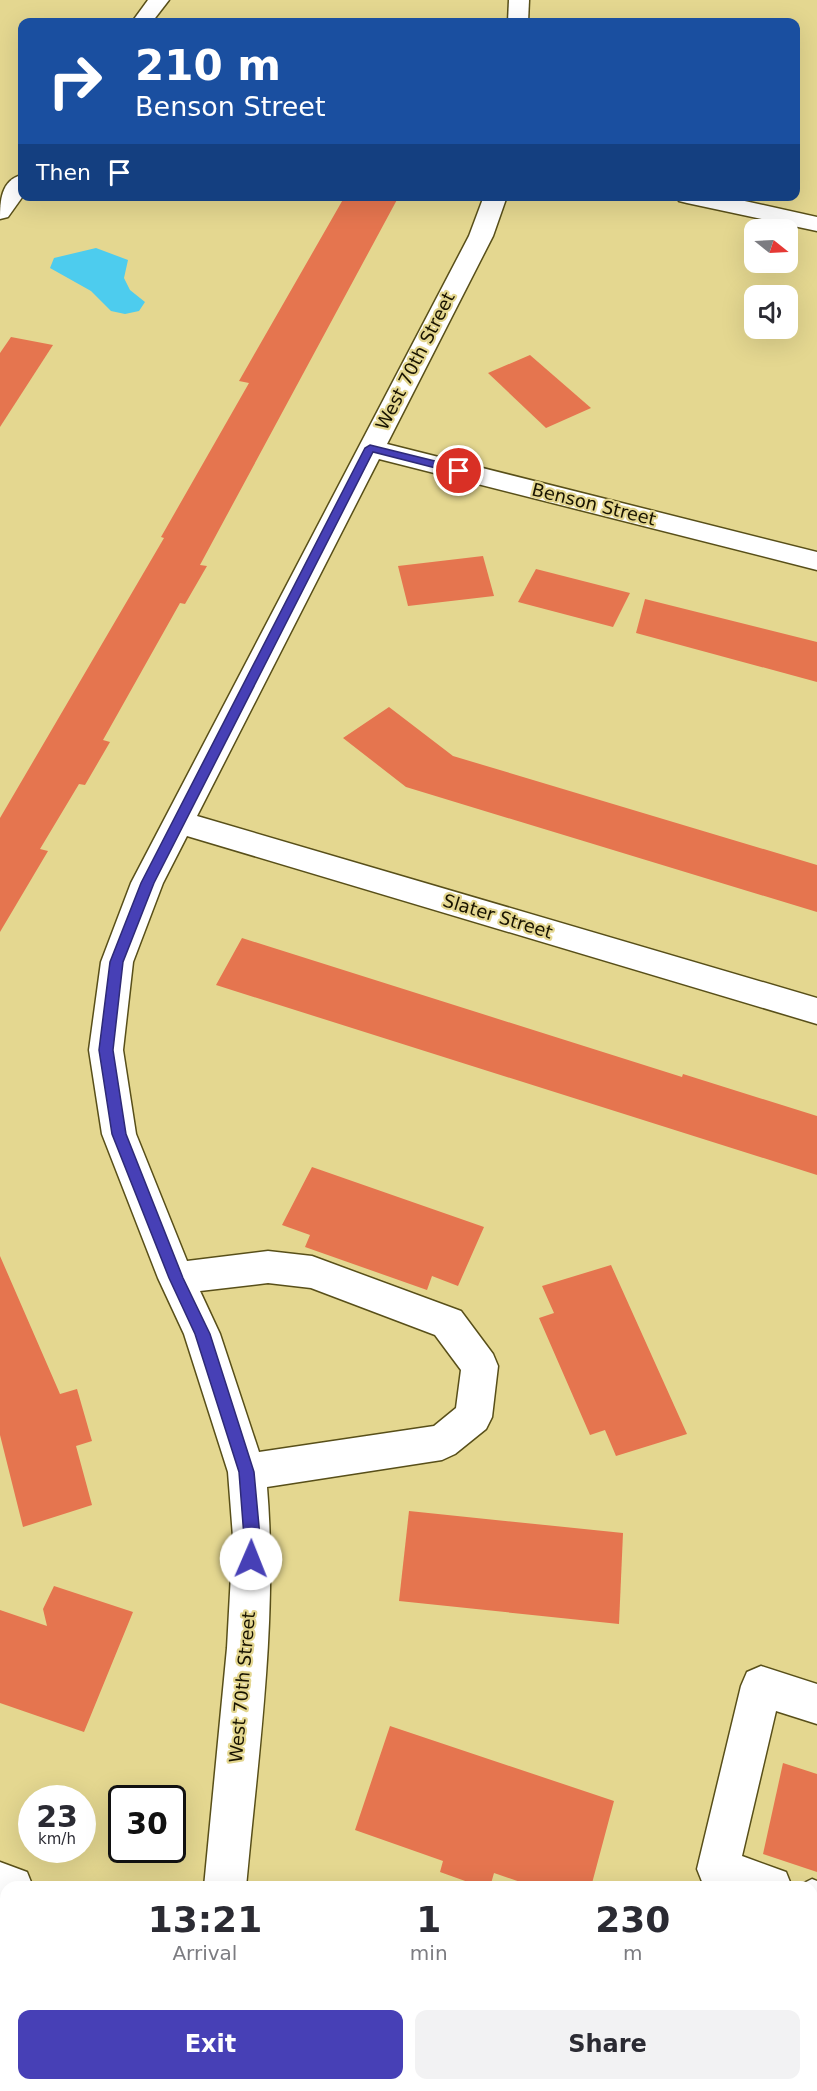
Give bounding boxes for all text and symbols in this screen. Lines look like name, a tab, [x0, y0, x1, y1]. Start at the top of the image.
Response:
text: 210 m	[135, 41, 281, 90]
icon: right	[36, 42, 114, 120]
text: Benson Street	[135, 91, 326, 122]
icon: arrive	[103, 156, 136, 189]
text: Then	[36, 160, 91, 185]
north arrow	[744, 219, 798, 273]
map controls	[744, 219, 798, 339]
button: sound	[744, 285, 798, 339]
street label: West 70th Street	[371, 289, 459, 433]
pin	[433, 445, 484, 496]
icon: arrive	[442, 454, 475, 487]
street label: Benson Street	[530, 478, 658, 530]
street label: Slater Street	[441, 889, 555, 943]
position arrow	[219, 1527, 283, 1591]
street label: West 70th Street	[225, 1610, 259, 1764]
speed limit sign: 30	[108, 1785, 186, 1863]
text: 23	[36, 1799, 78, 1834]
text: km/h	[38, 1830, 76, 1848]
text: 13:21	[148, 1899, 262, 1940]
text: 1	[416, 1899, 441, 1940]
text: 230	[595, 1899, 670, 1940]
text: Arrival	[172, 1941, 237, 1965]
text: min	[410, 1941, 448, 1965]
text: m	[623, 1941, 643, 1965]
button: Exit	[18, 2010, 403, 2079]
button: Share	[415, 2010, 800, 2079]

